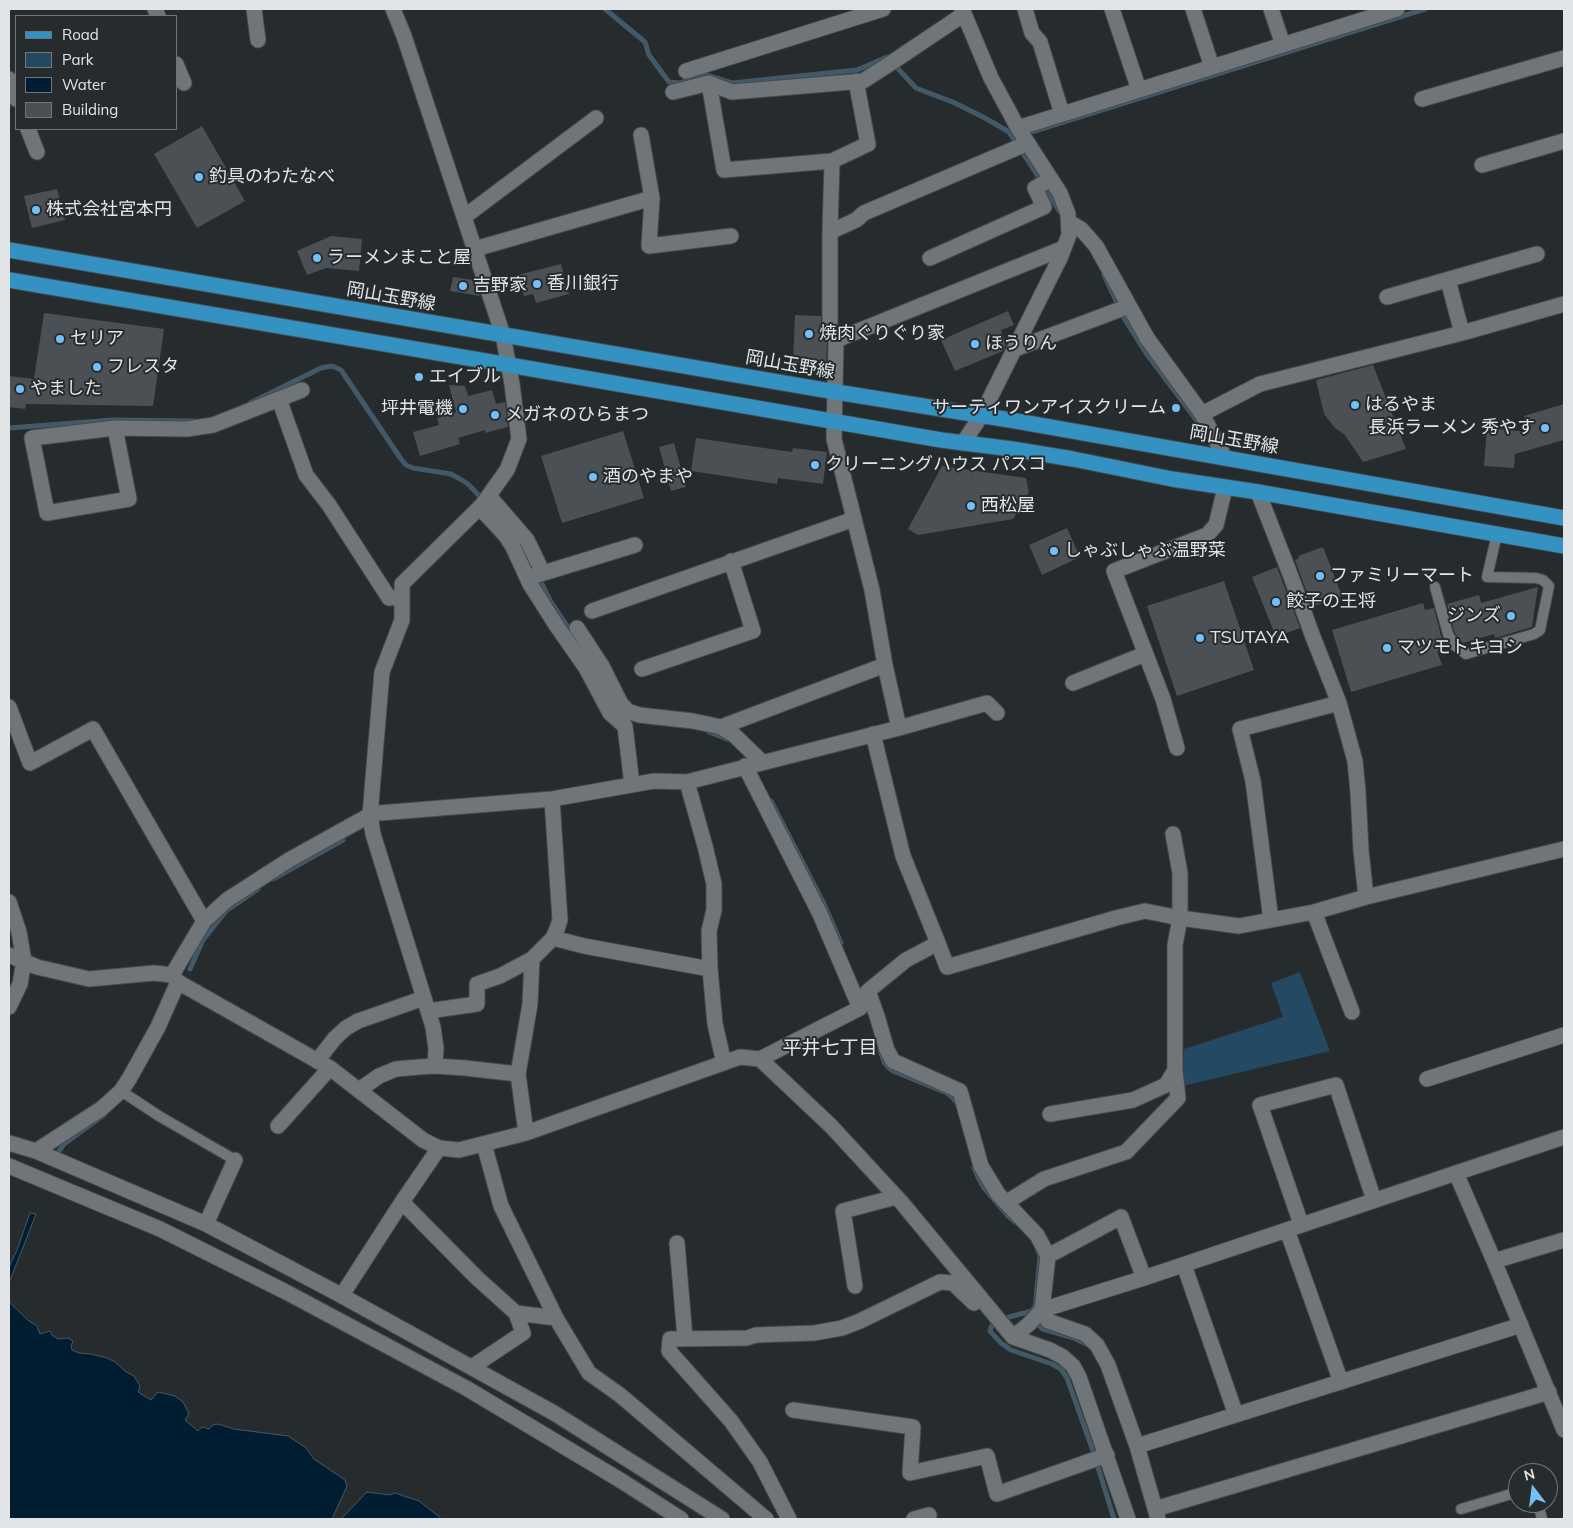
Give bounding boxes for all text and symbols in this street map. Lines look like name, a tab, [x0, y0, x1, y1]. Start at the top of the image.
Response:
legend	[15, 15, 178, 130]
text: Road	[62, 25, 99, 44]
text: Park	[62, 50, 94, 69]
text: Water	[62, 75, 106, 94]
text: Building	[62, 100, 118, 119]
place label: 釣具のわたなべ	[209, 166, 335, 188]
marker: 釣具のわたなべ	[193, 171, 205, 183]
place label: 株式会社宮本円	[46, 199, 172, 221]
marker: 株式会社宮本円	[30, 204, 42, 216]
place label: ラーメンまこと屋	[327, 247, 471, 269]
marker: ラーメンまこと屋	[311, 252, 323, 264]
place label: 香川銀行	[547, 273, 619, 295]
place label: 吉野家	[473, 275, 527, 297]
marker: 香川銀行	[531, 278, 543, 290]
street label: 岡山玉野線	[345, 279, 437, 315]
marker: 吉野家	[457, 280, 469, 292]
place label: 焼肉ぐりぐり家	[819, 323, 945, 345]
place label: セリア	[70, 328, 124, 350]
marker: 焼肉ぐりぐり家	[803, 328, 815, 340]
marker: セリア	[54, 333, 66, 345]
place label: ほうりん	[985, 333, 1057, 355]
marker: ほうりん	[969, 338, 981, 350]
street label: 岡山玉野線	[744, 347, 836, 383]
place label: フレスタ	[107, 356, 179, 378]
marker: フレスタ	[91, 361, 103, 373]
place label: エイブル	[429, 366, 501, 388]
marker: エイブル	[413, 371, 425, 383]
place label: やました	[30, 378, 102, 400]
marker: やました	[14, 383, 26, 395]
place label: はるやま	[1365, 394, 1437, 416]
place label: サーティワンアイスクリーム	[932, 397, 1166, 419]
place label: 坪井電機	[381, 398, 453, 420]
marker: はるやま	[1349, 399, 1361, 411]
marker: サーティワンアイスクリーム	[1170, 402, 1182, 414]
marker: 坪井電機	[457, 403, 469, 415]
place label: メガネのひらまつ	[505, 404, 649, 426]
marker: メガネのひらまつ	[489, 409, 501, 421]
place label: 長浜ラーメン 秀やす	[1368, 417, 1535, 439]
street label: 岡山玉野線	[1188, 422, 1280, 458]
marker: 長浜ラーメン 秀やす	[1539, 422, 1551, 434]
place label: クリーニングハウス パスコ	[825, 454, 1046, 476]
marker: クリーニングハウス パスコ	[809, 459, 821, 471]
place label: 酒のやまや	[603, 466, 693, 488]
marker: 酒のやまや	[587, 471, 599, 483]
place label: 西松屋	[981, 495, 1035, 517]
marker: 西松屋	[965, 500, 977, 512]
place label: しゃぶしゃぶ温野菜	[1064, 540, 1226, 562]
marker: しゃぶしゃぶ温野菜	[1048, 545, 1060, 557]
place label: ファミリーマート	[1330, 565, 1474, 587]
marker: ファミリーマート	[1314, 570, 1326, 582]
place label: 餃子の王将	[1286, 591, 1376, 613]
marker: 餃子の王将	[1270, 596, 1282, 608]
place label: ジンズ	[1447, 605, 1501, 627]
marker: ジンズ	[1505, 610, 1517, 622]
place label: TSUTAYA	[1210, 627, 1289, 649]
marker: TSUTAYA	[1194, 632, 1206, 644]
place label: マツモトキヨシ	[1397, 637, 1523, 659]
marker: マツモトキヨシ	[1381, 642, 1393, 654]
district label: 平井七丁目	[783, 1037, 877, 1059]
north arrow	[1508, 1463, 1558, 1513]
text: N	[1522, 1464, 1537, 1485]

